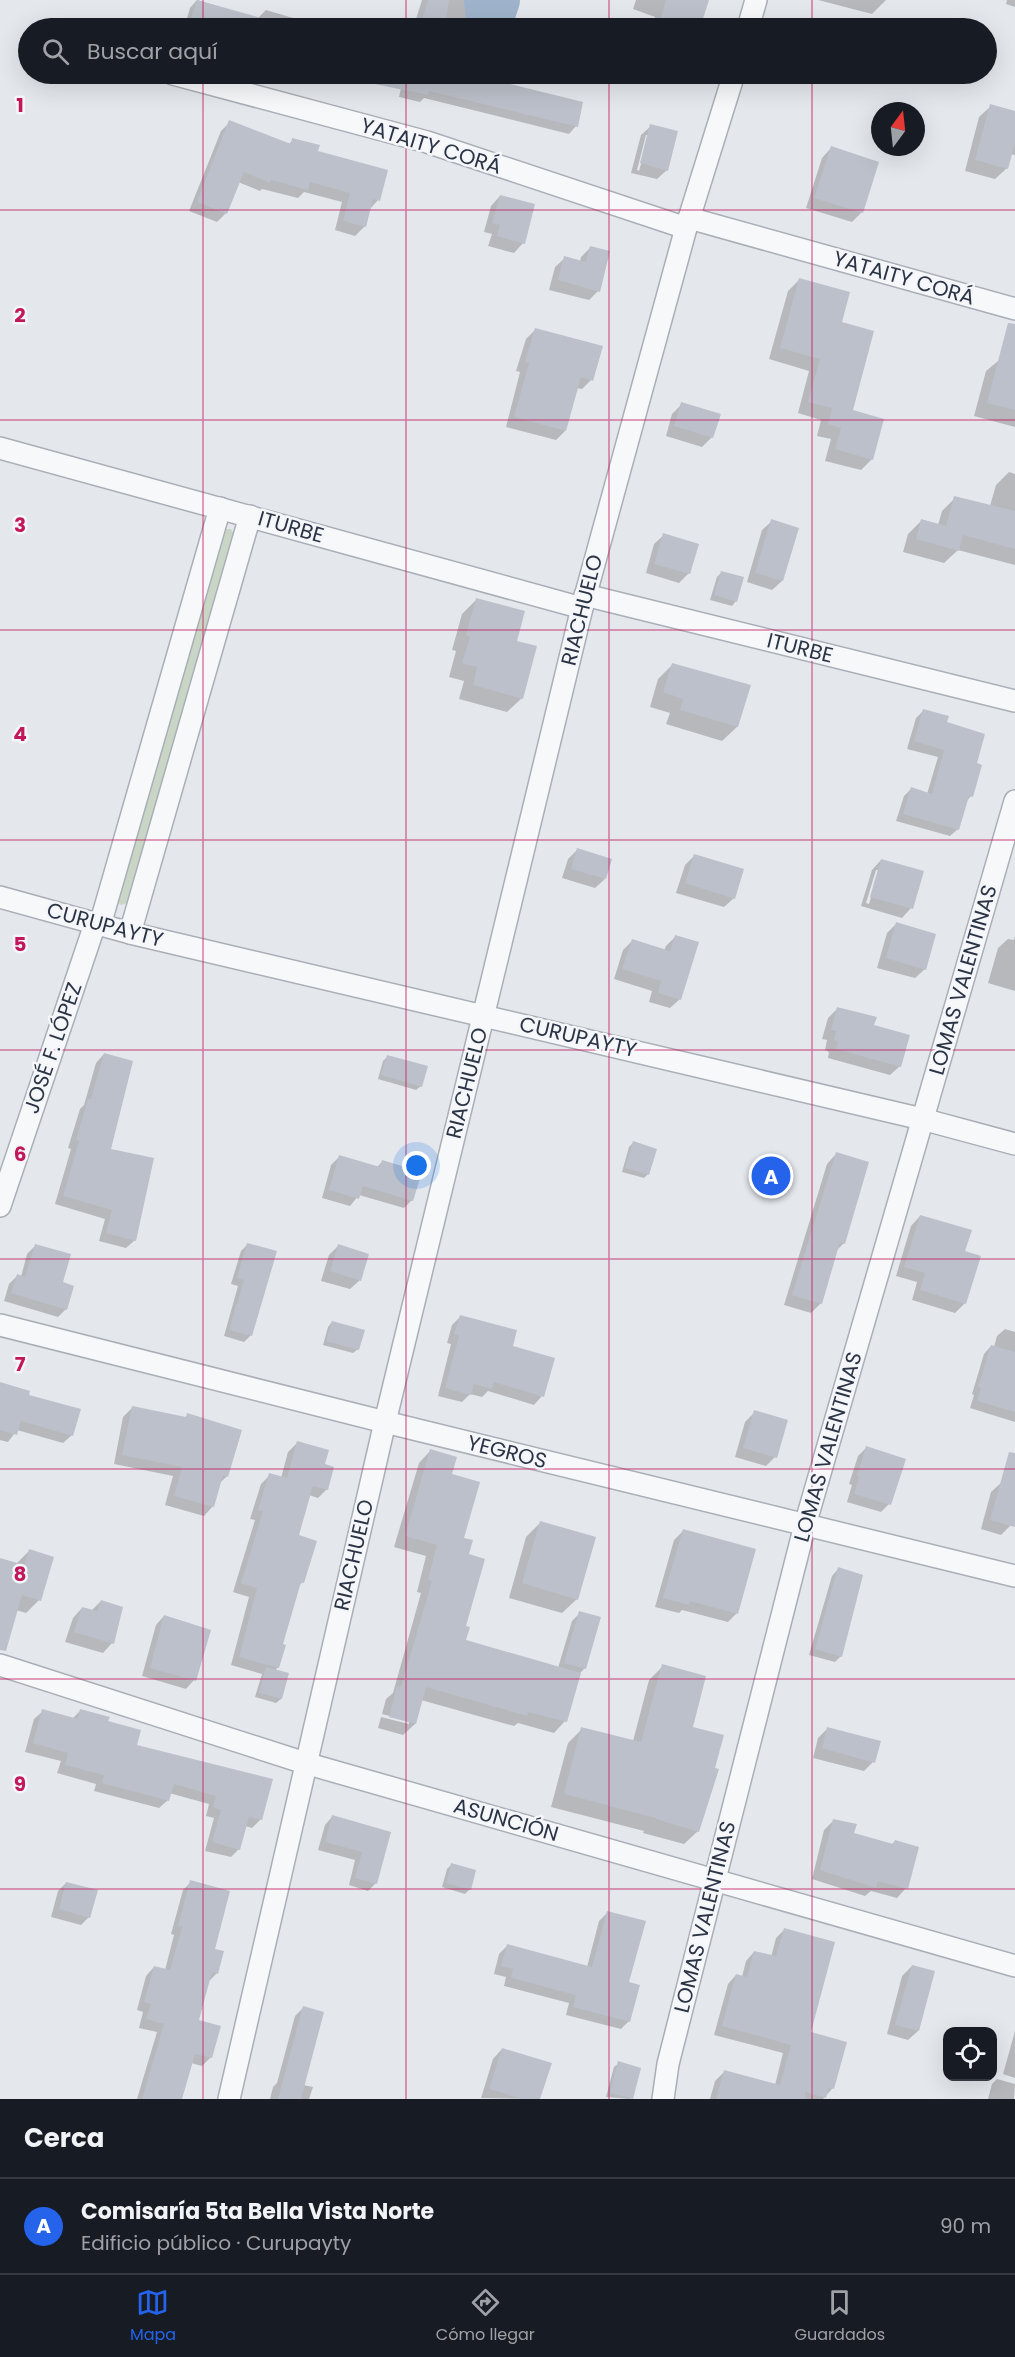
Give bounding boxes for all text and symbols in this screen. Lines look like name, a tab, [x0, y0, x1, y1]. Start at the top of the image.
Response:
search box	[18, 18, 997, 84]
icon: search	[39, 35, 72, 68]
text: Buscar aquí	[87, 36, 218, 67]
text: 1	[16, 91, 24, 119]
north arrow	[871, 102, 925, 156]
street label: YATAITY CORÁ	[357, 110, 505, 181]
street label: YATAITY CORÁ	[830, 243, 978, 312]
text: 2	[14, 301, 26, 329]
street label: ITURBE	[255, 503, 327, 550]
text: 3	[14, 511, 26, 539]
street label: RIACHUELO	[554, 551, 609, 668]
street label: ITURBE	[764, 625, 836, 670]
text: 4	[13, 720, 27, 748]
street label: LOMAS VALENTINAS	[922, 881, 1004, 1078]
street label: CURUPAYTY	[44, 895, 167, 954]
text: 5	[14, 930, 27, 958]
street label: JOSÉ F. LÓPEZ	[17, 978, 89, 1117]
street label: CURUPAYTY	[517, 1009, 640, 1064]
street label: RIACHUELO	[439, 1024, 494, 1141]
text: 6	[14, 1140, 26, 1168]
your location	[402, 1151, 431, 1180]
pin: A	[752, 1154, 790, 1198]
street label: LOMAS VALENTINAS	[787, 1348, 869, 1545]
text: 7	[15, 1350, 26, 1378]
street label: YEGROS	[464, 1428, 550, 1475]
street label: RIACHUELO	[327, 1496, 380, 1613]
text: 8	[14, 1560, 26, 1588]
text: 9	[14, 1770, 26, 1798]
street label: ASUNCIÓN	[450, 1791, 562, 1848]
street label: LOMAS VALENTINAS	[667, 1818, 742, 2016]
map controls	[943, 2027, 997, 2081]
button: locate	[943, 2027, 997, 2081]
text: Cerca	[24, 2120, 104, 2156]
text: Comisaría 5ta Bella Vista Norte	[81, 2196, 434, 2227]
text: A	[36, 2212, 51, 2240]
text: 90 m	[940, 2212, 991, 2240]
text: Edificio público · Curupayty	[81, 2229, 351, 2257]
tab: Mapa	[130, 2286, 176, 2347]
tab: Cómo llegar	[436, 2286, 535, 2347]
tab: Guardados	[795, 2286, 885, 2347]

